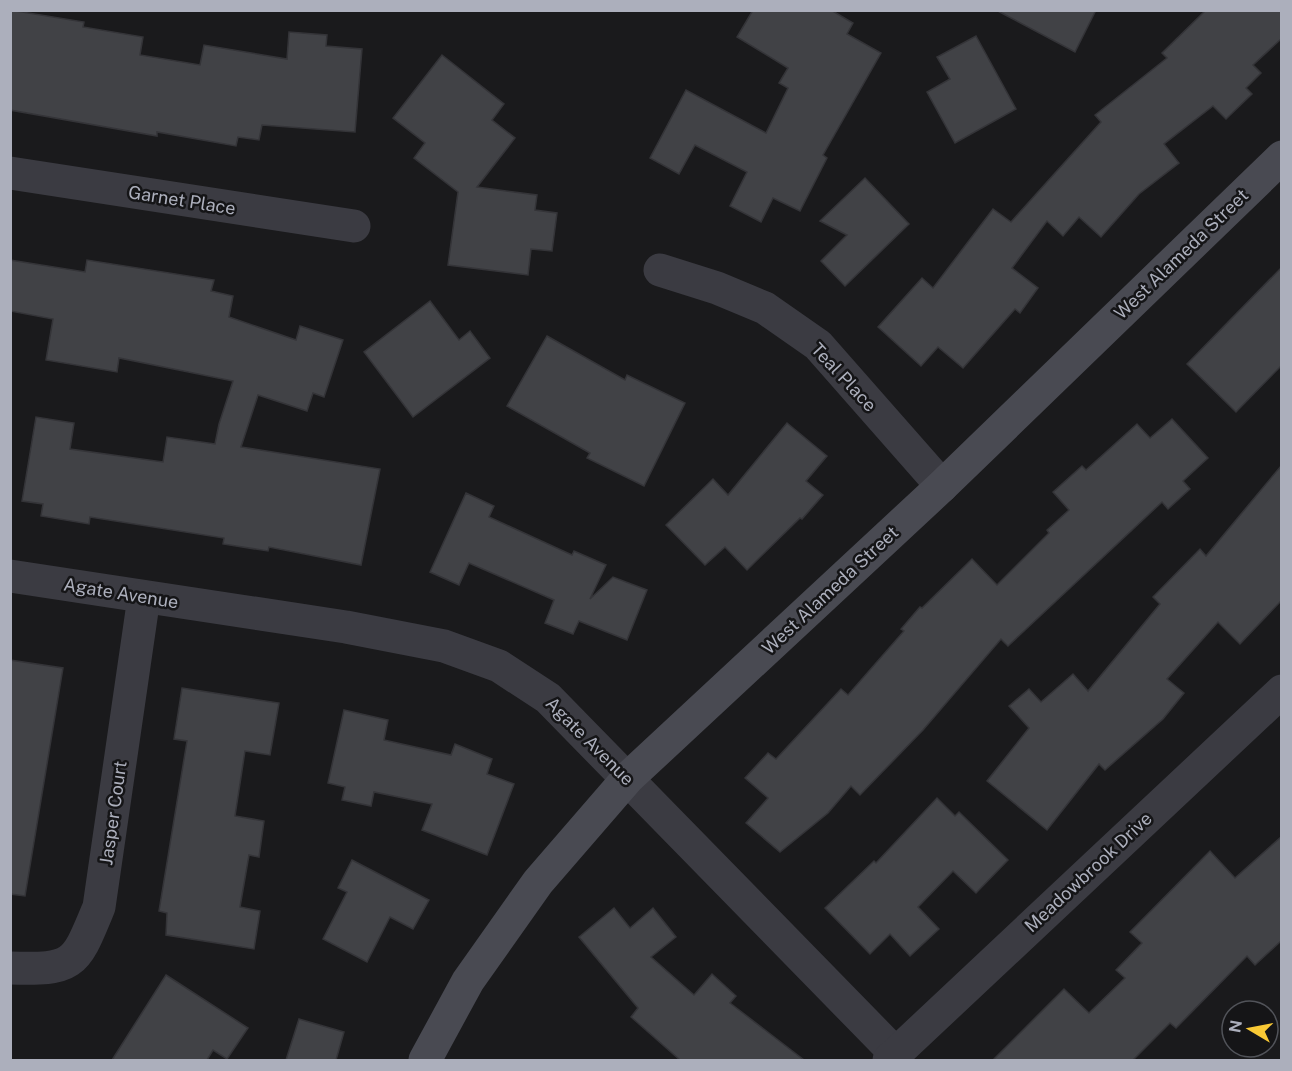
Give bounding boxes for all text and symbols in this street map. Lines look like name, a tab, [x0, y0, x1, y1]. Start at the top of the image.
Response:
street label: Garnet Place	[127, 181, 237, 219]
street label: West Alameda Street	[1110, 185, 1252, 323]
street label: Teal Place	[807, 338, 881, 416]
street label: West Alameda Street	[758, 522, 902, 658]
street label: Agate Avenue	[62, 574, 180, 612]
street label: Agate Avenue	[542, 693, 638, 789]
street label: Jasper Court	[95, 759, 131, 867]
street label: Meadowbrook Drive	[1020, 808, 1156, 936]
north arrow	[1220, 999, 1280, 1059]
text: N	[1225, 1019, 1246, 1034]

